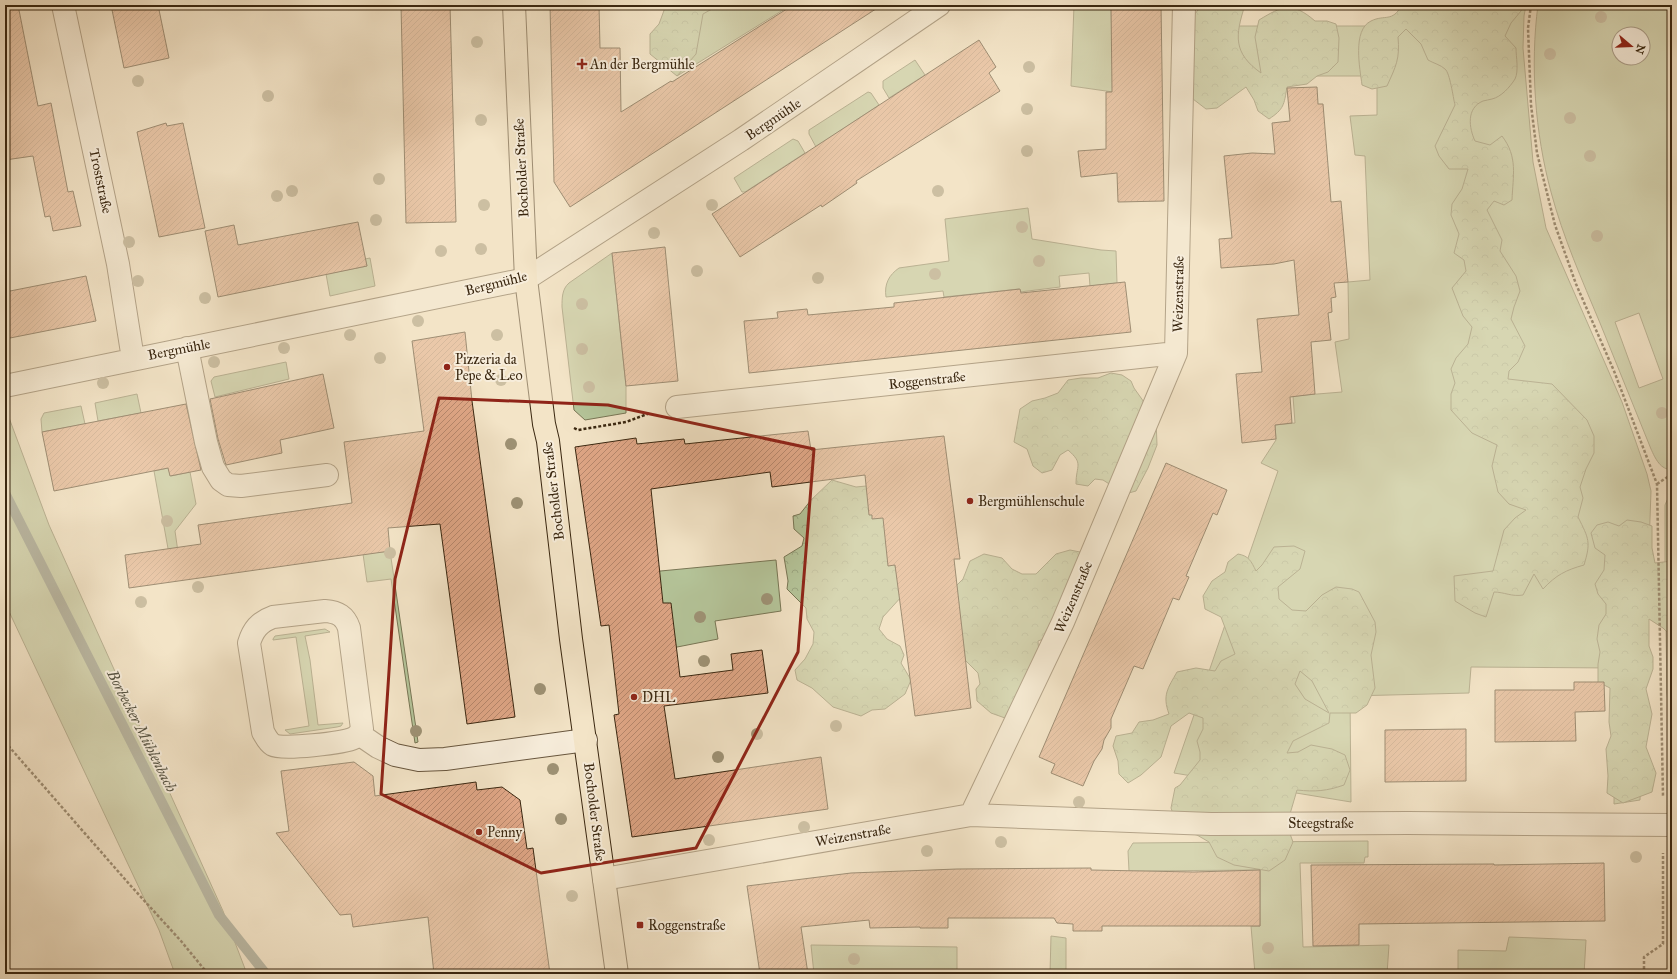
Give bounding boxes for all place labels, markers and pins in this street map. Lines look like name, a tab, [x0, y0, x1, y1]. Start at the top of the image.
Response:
place label: An der Bergmühle	[589, 56, 695, 73]
marker: An der Bergmühle	[577, 59, 587, 69]
place label: Pizzeria da Pepe & Leo	[455, 351, 523, 384]
marker: Pizzeria da Pepe & Leo	[442, 362, 452, 372]
place label: Bergmühlenschule	[978, 493, 1085, 510]
marker: Bergmühlenschule	[965, 496, 975, 506]
place label: DHL	[642, 689, 676, 706]
marker: DHL	[629, 692, 639, 702]
place label: Penny	[487, 824, 522, 841]
marker: Penny	[474, 827, 484, 837]
place label: Roggenstraße	[648, 917, 726, 934]
marker: Roggenstraße	[635, 920, 645, 930]

